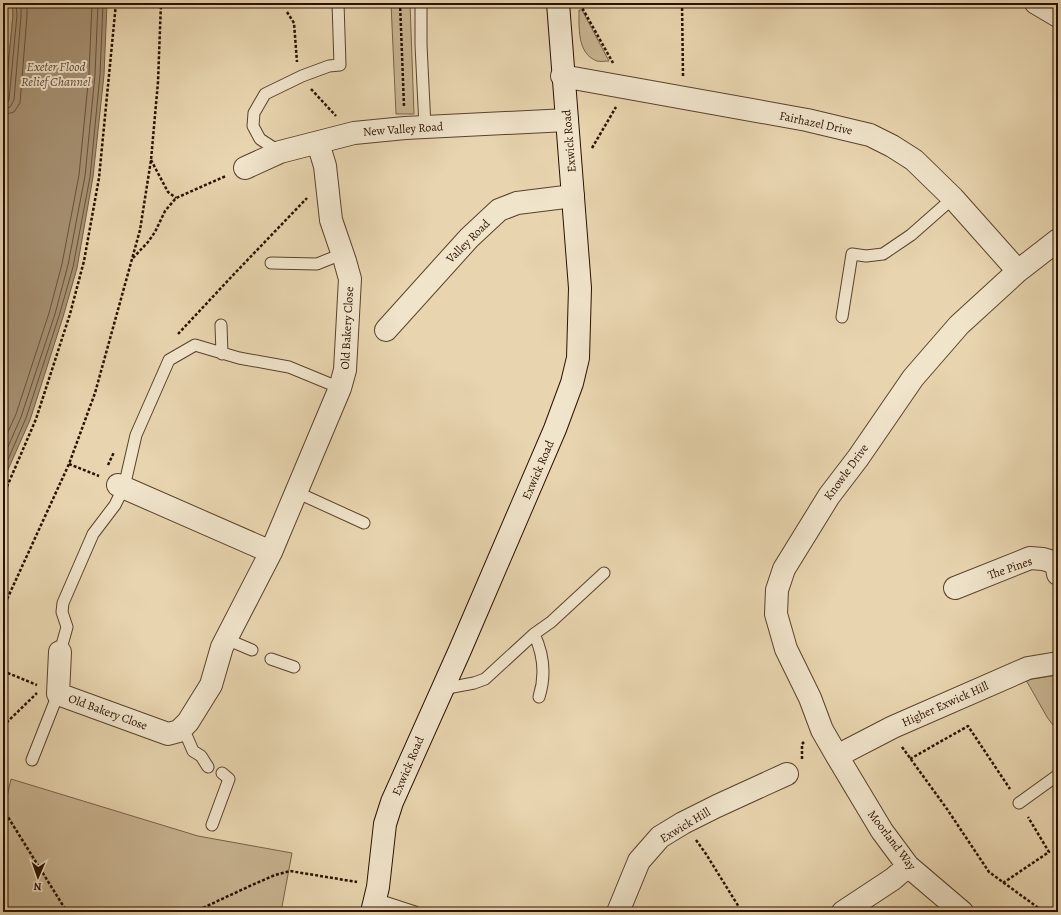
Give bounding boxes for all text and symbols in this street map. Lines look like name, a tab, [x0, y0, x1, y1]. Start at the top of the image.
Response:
water label: Exeter Flood Relief Channel	[21, 58, 92, 90]
street label: Fairhazel Drive	[778, 107, 854, 139]
street label: Exwick Road	[558, 108, 580, 173]
street label: New Valley Road	[362, 118, 444, 140]
street label: Valley Road	[442, 215, 494, 267]
street label: Old Bakery Close	[337, 286, 357, 370]
street label: Exwick Road	[518, 437, 558, 502]
street label: Knowle Drive	[820, 441, 872, 503]
street label: The Pines	[986, 553, 1035, 583]
street label: Higher Exwick Hill	[899, 678, 991, 730]
street label: Old Bakery Close	[66, 690, 150, 734]
street label: Exwick Road	[388, 733, 428, 798]
street label: Exwick Hill	[657, 804, 713, 846]
street label: Moorland Way	[864, 807, 920, 874]
north arrow	[18, 857, 58, 897]
text: N	[33, 879, 42, 894]

